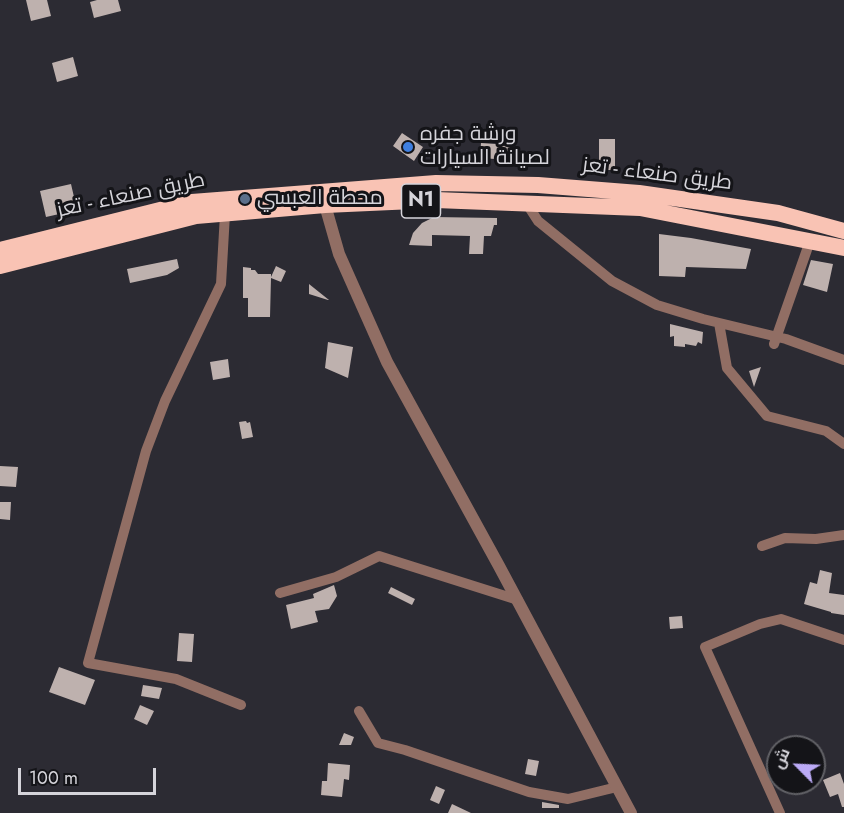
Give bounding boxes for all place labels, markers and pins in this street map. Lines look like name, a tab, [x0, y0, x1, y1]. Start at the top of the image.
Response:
place label: ورشة جفره لصيانة السيارات	[420, 122, 550, 172]
marker: ورشة جفره لصيانة السيارات	[401, 140, 415, 154]
place label: محطة العبسي	[257, 186, 383, 212]
marker: محطة العبسي	[238, 192, 252, 206]

